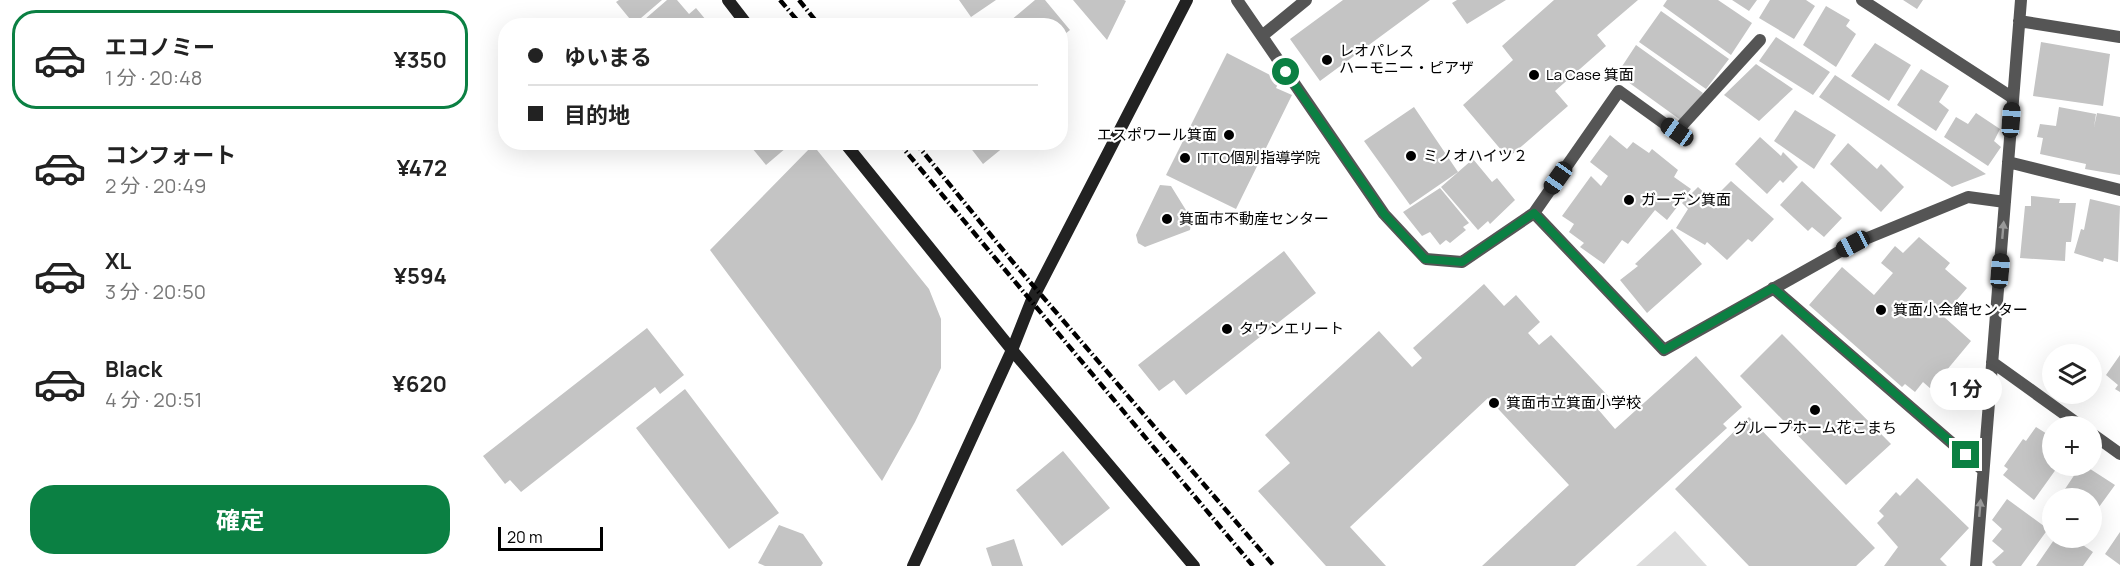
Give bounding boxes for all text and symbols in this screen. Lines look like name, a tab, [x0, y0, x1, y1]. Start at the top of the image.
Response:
text: エコノミー	[105, 32, 215, 62]
icon: car	[33, 33, 87, 87]
place label: レオパレス ハーモニー・ピアザ	[1339, 40, 1474, 78]
text: ゆいまる	[564, 42, 652, 72]
text: ¥350	[393, 45, 447, 75]
marker: レオパレス ハーモニー・ピアザ	[1320, 53, 1334, 67]
route start	[1272, 58, 1299, 85]
text: 1 分 · 20:48	[105, 64, 202, 91]
place label: La Case 箕面	[1546, 64, 1634, 85]
marker: La Case 箕面	[1527, 68, 1541, 82]
text: 目的地	[564, 100, 630, 130]
car	[2001, 101, 2021, 139]
car	[1657, 114, 1697, 150]
place label: エスポワール箕面	[1097, 124, 1217, 145]
marker: エスポワール箕面	[1222, 128, 1236, 142]
text: コンフォート	[105, 140, 236, 170]
icon: car	[33, 141, 87, 195]
place label: ミノオハイツ２	[1423, 145, 1528, 166]
place label: ITTO個別指導学院	[1197, 147, 1320, 168]
marker: ミノオハイツ２	[1404, 149, 1418, 163]
marker: ITTO個別指導学院	[1178, 151, 1192, 165]
text: ¥472	[397, 153, 447, 183]
car	[1540, 158, 1576, 198]
text: 2 分 · 20:49	[105, 172, 207, 199]
place label: ガーデン箕面	[1641, 189, 1731, 210]
marker: ガーデン箕面	[1622, 193, 1636, 207]
place label: 箕面市不動産センター	[1179, 208, 1329, 229]
marker: 箕面市不動産センター	[1160, 212, 1174, 226]
one-way arrow	[1998, 220, 2008, 239]
car	[1833, 228, 1873, 260]
text: XL	[105, 246, 131, 276]
icon: car	[33, 249, 87, 303]
car	[1989, 252, 2011, 290]
text: ¥594	[394, 261, 447, 291]
text: 3 分 · 20:50	[105, 278, 206, 305]
place label: 箕面小会館センター	[1893, 299, 2028, 320]
marker: 箕面小会館センター	[1874, 303, 1888, 317]
place label: タウンエリート	[1239, 318, 1344, 339]
marker: タウンエリート	[1220, 322, 1234, 336]
map controls	[2042, 344, 2102, 548]
button: layers	[2042, 344, 2102, 404]
text: Black	[105, 354, 162, 384]
icon: car	[33, 357, 87, 411]
callout: 1 分	[1930, 368, 2002, 410]
text: ¥620	[392, 369, 447, 399]
text: 1 分	[1950, 375, 1982, 402]
text: 4 分 · 20:51	[105, 386, 202, 413]
place label: 箕面市立箕面小学校	[1506, 392, 1641, 413]
marker: 箕面市立箕面小学校	[1487, 396, 1501, 410]
marker: グループホーム花こまち	[1808, 403, 1822, 417]
button: +	[2042, 416, 2102, 476]
place label: グループホーム花こまち	[1733, 417, 1897, 438]
route end	[1952, 441, 1979, 468]
button: 確定	[30, 485, 450, 554]
button: −	[2042, 488, 2102, 548]
one-way arrow	[1976, 498, 1985, 517]
scale bar	[498, 524, 603, 552]
text: 20 m	[507, 526, 543, 548]

